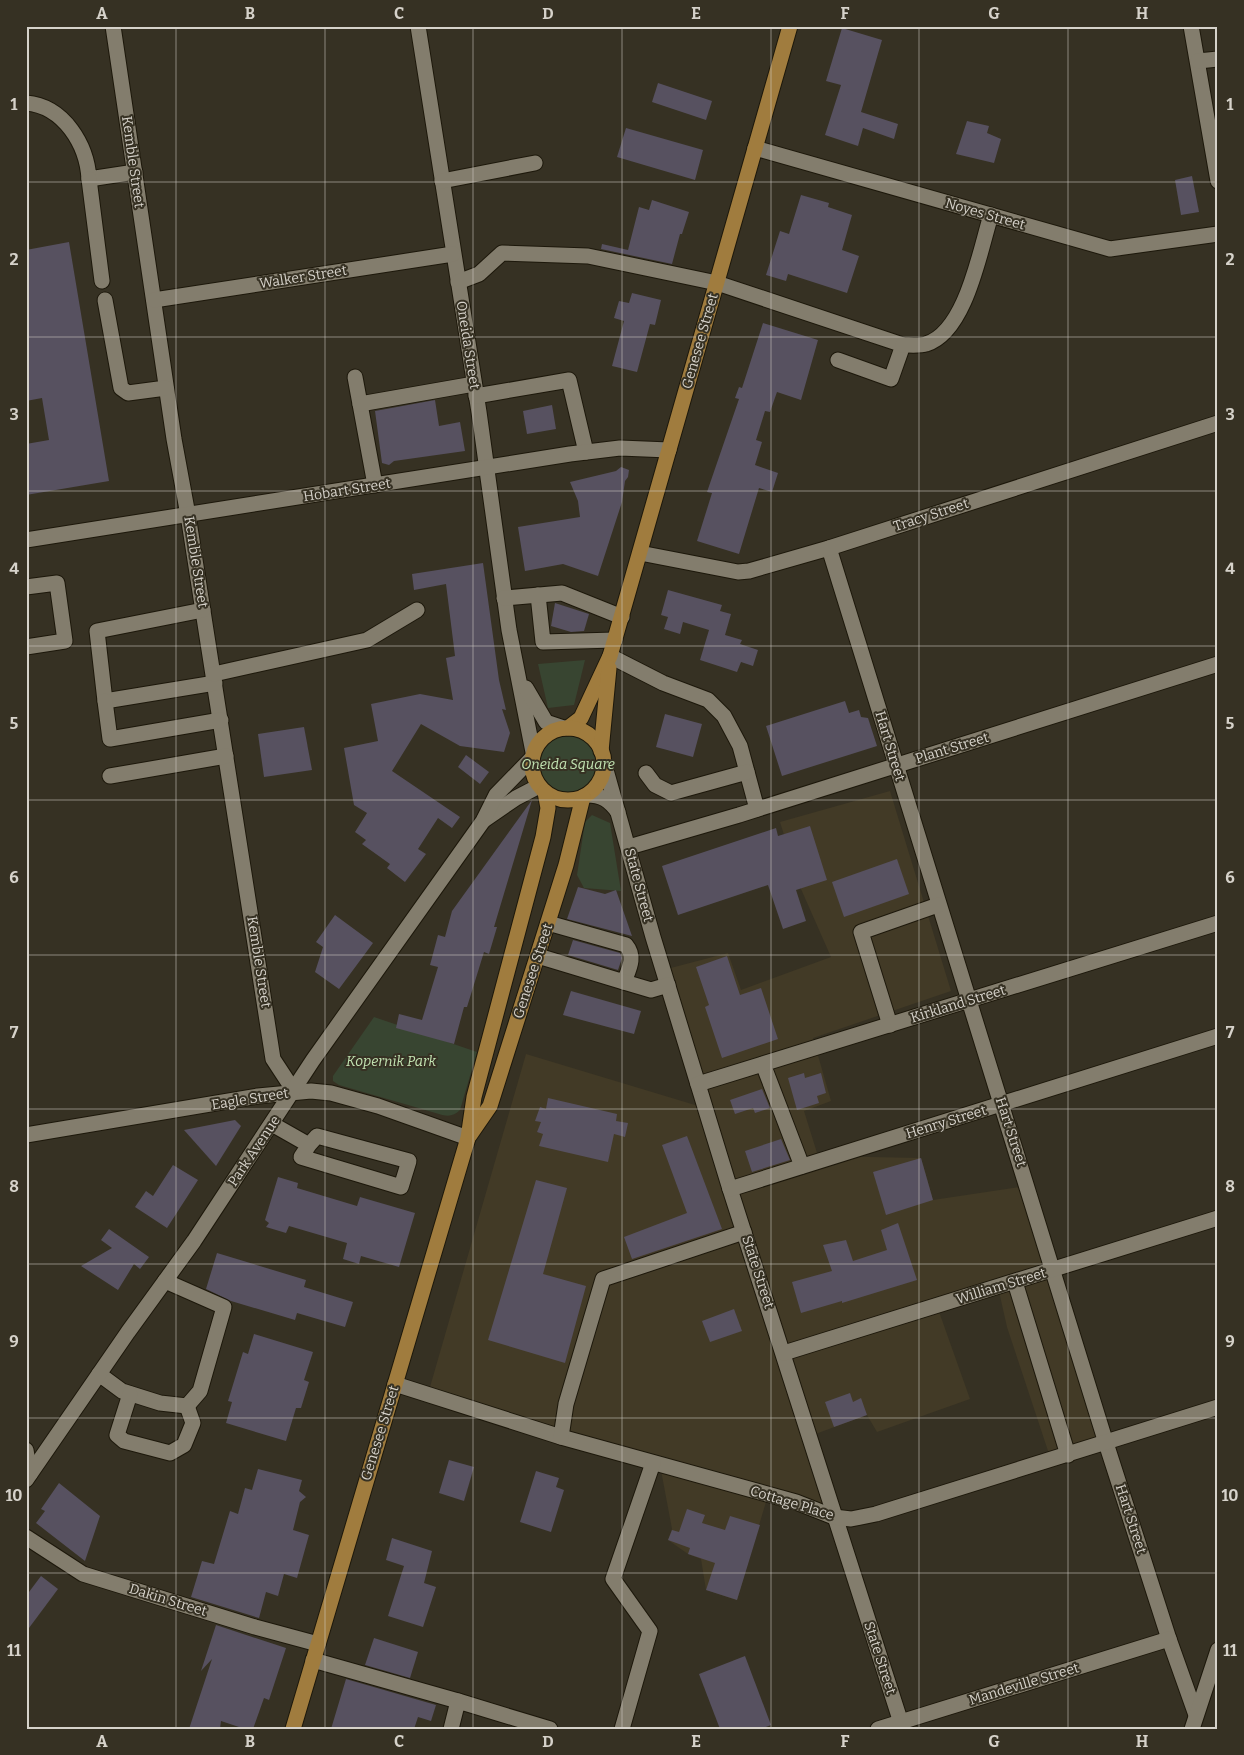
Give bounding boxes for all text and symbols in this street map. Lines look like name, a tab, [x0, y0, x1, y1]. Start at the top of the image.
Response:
text: A	[96, 4, 108, 23]
text: B	[245, 4, 255, 23]
text: C	[394, 4, 404, 23]
text: D	[542, 4, 554, 23]
text: E	[691, 4, 701, 23]
text: F	[841, 4, 850, 23]
text: G	[988, 4, 1000, 23]
text: H	[1136, 4, 1149, 23]
text: 1	[11, 95, 18, 114]
text: 1	[1227, 95, 1234, 114]
street label: Kemble Street	[118, 115, 148, 209]
street label: Noyes Street	[943, 194, 1027, 234]
text: 2	[9, 250, 19, 269]
text: 2	[1225, 250, 1235, 269]
street label: Walker Street	[258, 262, 348, 292]
street label: Genesee Street	[678, 291, 722, 391]
street label: Oneida Street	[453, 300, 483, 390]
text: 3	[9, 405, 19, 424]
text: 3	[1225, 405, 1235, 424]
street label: Hobart Street	[302, 475, 392, 505]
street label: Tracy Street	[891, 495, 971, 535]
street label: Kemble Street	[180, 515, 212, 609]
text: 4	[9, 559, 19, 578]
text: 4	[1225, 559, 1235, 578]
street label: Hart Street	[871, 709, 909, 783]
text: 5	[10, 714, 19, 733]
text: 5	[1226, 714, 1235, 733]
street label: Plant Street	[913, 729, 991, 767]
park label: Oneida Square	[521, 756, 615, 773]
street label: State Street	[621, 846, 657, 924]
text: 6	[9, 868, 19, 887]
text: 6	[1225, 868, 1235, 887]
street label: Kemble Street	[243, 915, 275, 1009]
street label: Genesee Street	[510, 921, 556, 1021]
street label: Kirkland Street	[908, 981, 1008, 1027]
text: 7	[10, 1023, 19, 1042]
text: 7	[1226, 1023, 1235, 1042]
park label: Kopernik Park	[346, 1053, 437, 1070]
street label: Eagle Street	[210, 1085, 290, 1113]
street label: Hart Street	[992, 1095, 1030, 1169]
street label: Henry Street	[904, 1102, 988, 1142]
street label: Park Avenue	[224, 1112, 284, 1190]
text: 8	[9, 1177, 19, 1196]
text: 8	[1225, 1177, 1235, 1196]
street label: State Street	[738, 1233, 778, 1311]
street label: William Street	[954, 1264, 1048, 1308]
text: 9	[9, 1332, 19, 1351]
text: 9	[1225, 1332, 1235, 1351]
street label: Genesee Street	[357, 1383, 403, 1483]
street label: Cottage Place	[748, 1482, 836, 1524]
street label: Hart Street	[1112, 1482, 1150, 1556]
text: 10	[5, 1486, 23, 1505]
text: 10	[1221, 1486, 1239, 1505]
street label: Dakin Street	[127, 1580, 209, 1620]
street label: State Street	[860, 1619, 900, 1697]
text: 11	[7, 1641, 21, 1660]
text: 11	[1223, 1641, 1237, 1660]
street label: Mandeville Street	[967, 1659, 1081, 1709]
text: A	[96, 1732, 108, 1751]
text: B	[245, 1732, 255, 1751]
text: C	[394, 1732, 404, 1751]
text: D	[542, 1732, 554, 1751]
text: E	[691, 1732, 701, 1751]
text: F	[841, 1732, 850, 1751]
text: G	[988, 1732, 1000, 1751]
text: H	[1136, 1732, 1149, 1751]

